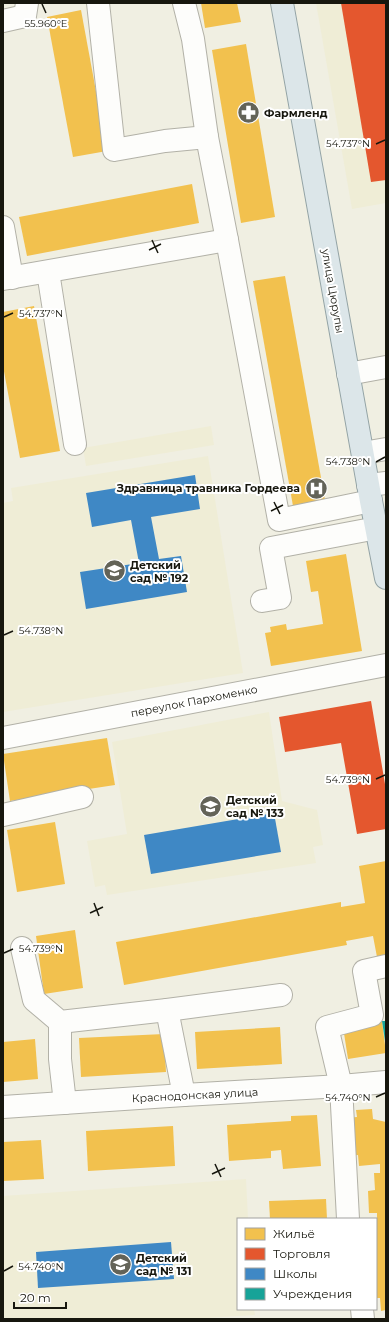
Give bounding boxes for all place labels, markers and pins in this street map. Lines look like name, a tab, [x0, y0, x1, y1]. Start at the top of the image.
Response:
pharmacy icon: Фармленд	[236, 100, 262, 126]
place label: Фармленд	[264, 106, 328, 120]
hospital icon: Здравница травника Гордеева	[303, 475, 329, 501]
place label: Здравница травника Гордеева	[116, 481, 300, 495]
school or university icon: Детский сад № 192	[102, 558, 128, 584]
place label: Детский сад № 192	[130, 558, 189, 585]
school or university icon: Детский сад № 133	[198, 793, 224, 819]
place label: Детский сад № 133	[226, 793, 284, 820]
school or university icon: Детский сад № 131	[107, 1251, 133, 1277]
place label: Детский сад № 131	[136, 1251, 192, 1278]

